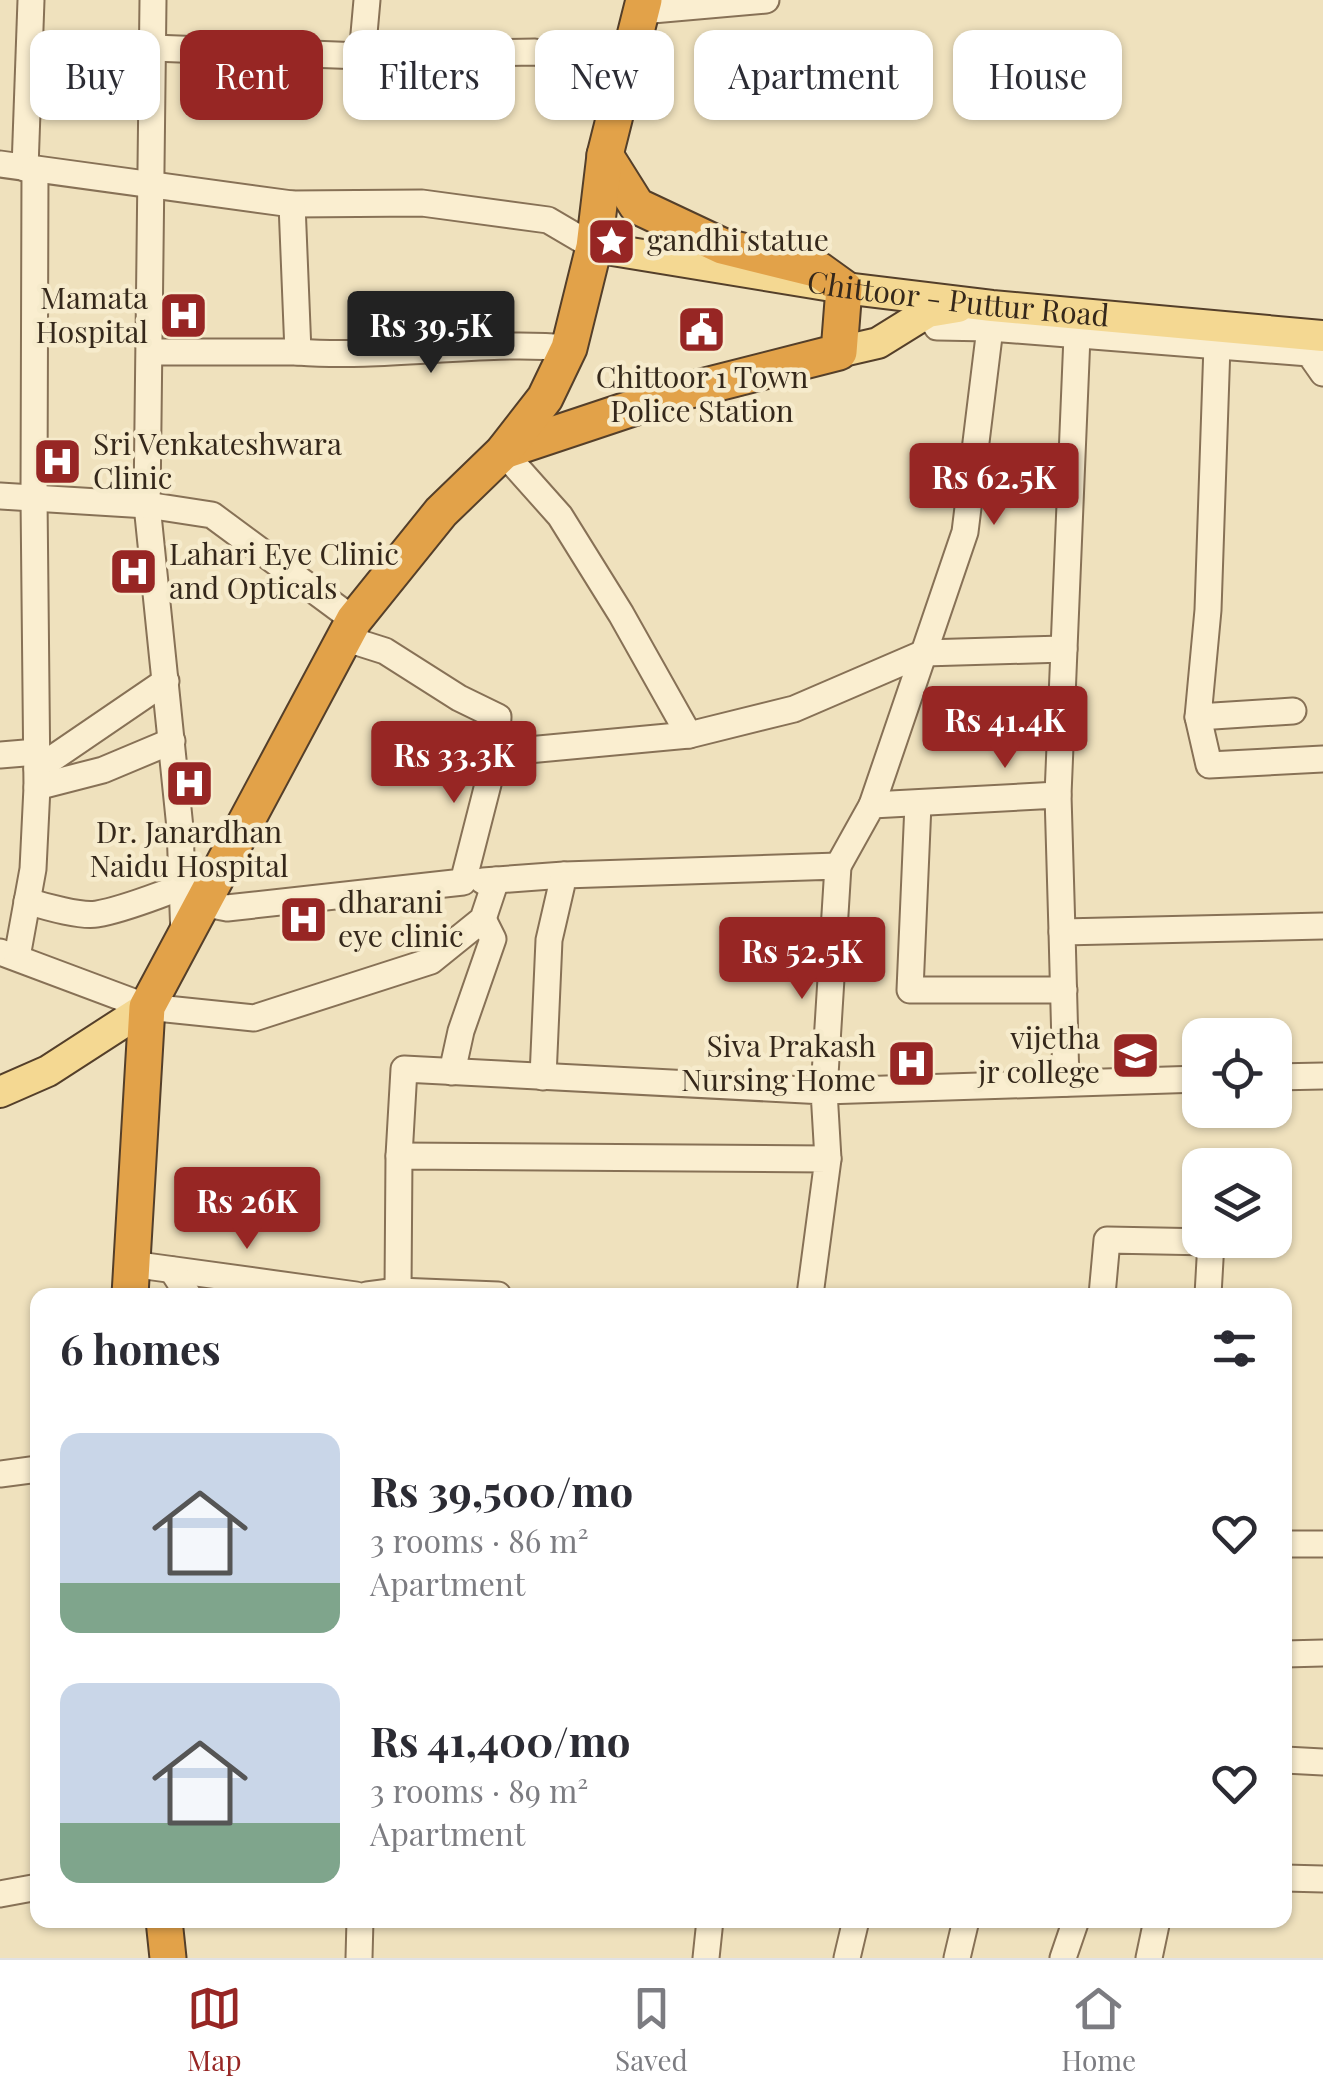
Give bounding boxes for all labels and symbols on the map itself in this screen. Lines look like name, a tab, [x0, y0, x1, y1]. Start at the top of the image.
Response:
place icon: gandhi statue	[586, 215, 638, 267]
place label: gandhi statue	[647, 219, 829, 259]
street label: Chittoor - Puttur Road	[804, 260, 1111, 335]
place label: Mamata Hospital	[36, 277, 148, 351]
hospital icon: Mamata Hospital	[157, 290, 209, 342]
pin: Rs 39.5K	[328, 291, 534, 376]
public building icon: Chittoor 1 Town Police Station	[676, 303, 728, 355]
place label: Chittoor 1 Town Police Station	[596, 356, 808, 430]
place label: Sri Venkateshwara Clinic	[93, 423, 342, 497]
hospital icon: Sri Venkateshwara Clinic	[32, 436, 84, 488]
pin: Rs 62.5K	[891, 443, 1097, 528]
place label: Lahari Eye Clinic and Opticals	[169, 533, 399, 607]
hospital icon: Lahari Eye Clinic and Opticals	[108, 546, 160, 598]
pin: Rs 41.4K	[902, 686, 1108, 771]
pin: Rs 33.3K	[351, 721, 557, 806]
hospital icon: Dr. Janardhan Naidu Hospital	[163, 758, 215, 810]
place label: Dr. Janardhan Naidu Hospital	[90, 811, 289, 885]
place label: dharani eye clinic	[338, 881, 464, 955]
hospital icon: dharani eye clinic	[277, 894, 329, 946]
pin: Rs 52.5K	[699, 917, 905, 1002]
place label: vijetha jr college	[977, 1017, 1100, 1091]
place label: Siva Prakash Nursing Home	[681, 1025, 876, 1099]
school or university icon: vijetha jr college	[1109, 1030, 1161, 1082]
hospital icon: Siva Prakash Nursing Home	[885, 1038, 937, 1090]
pin: Rs 26K	[166, 1167, 328, 1252]

